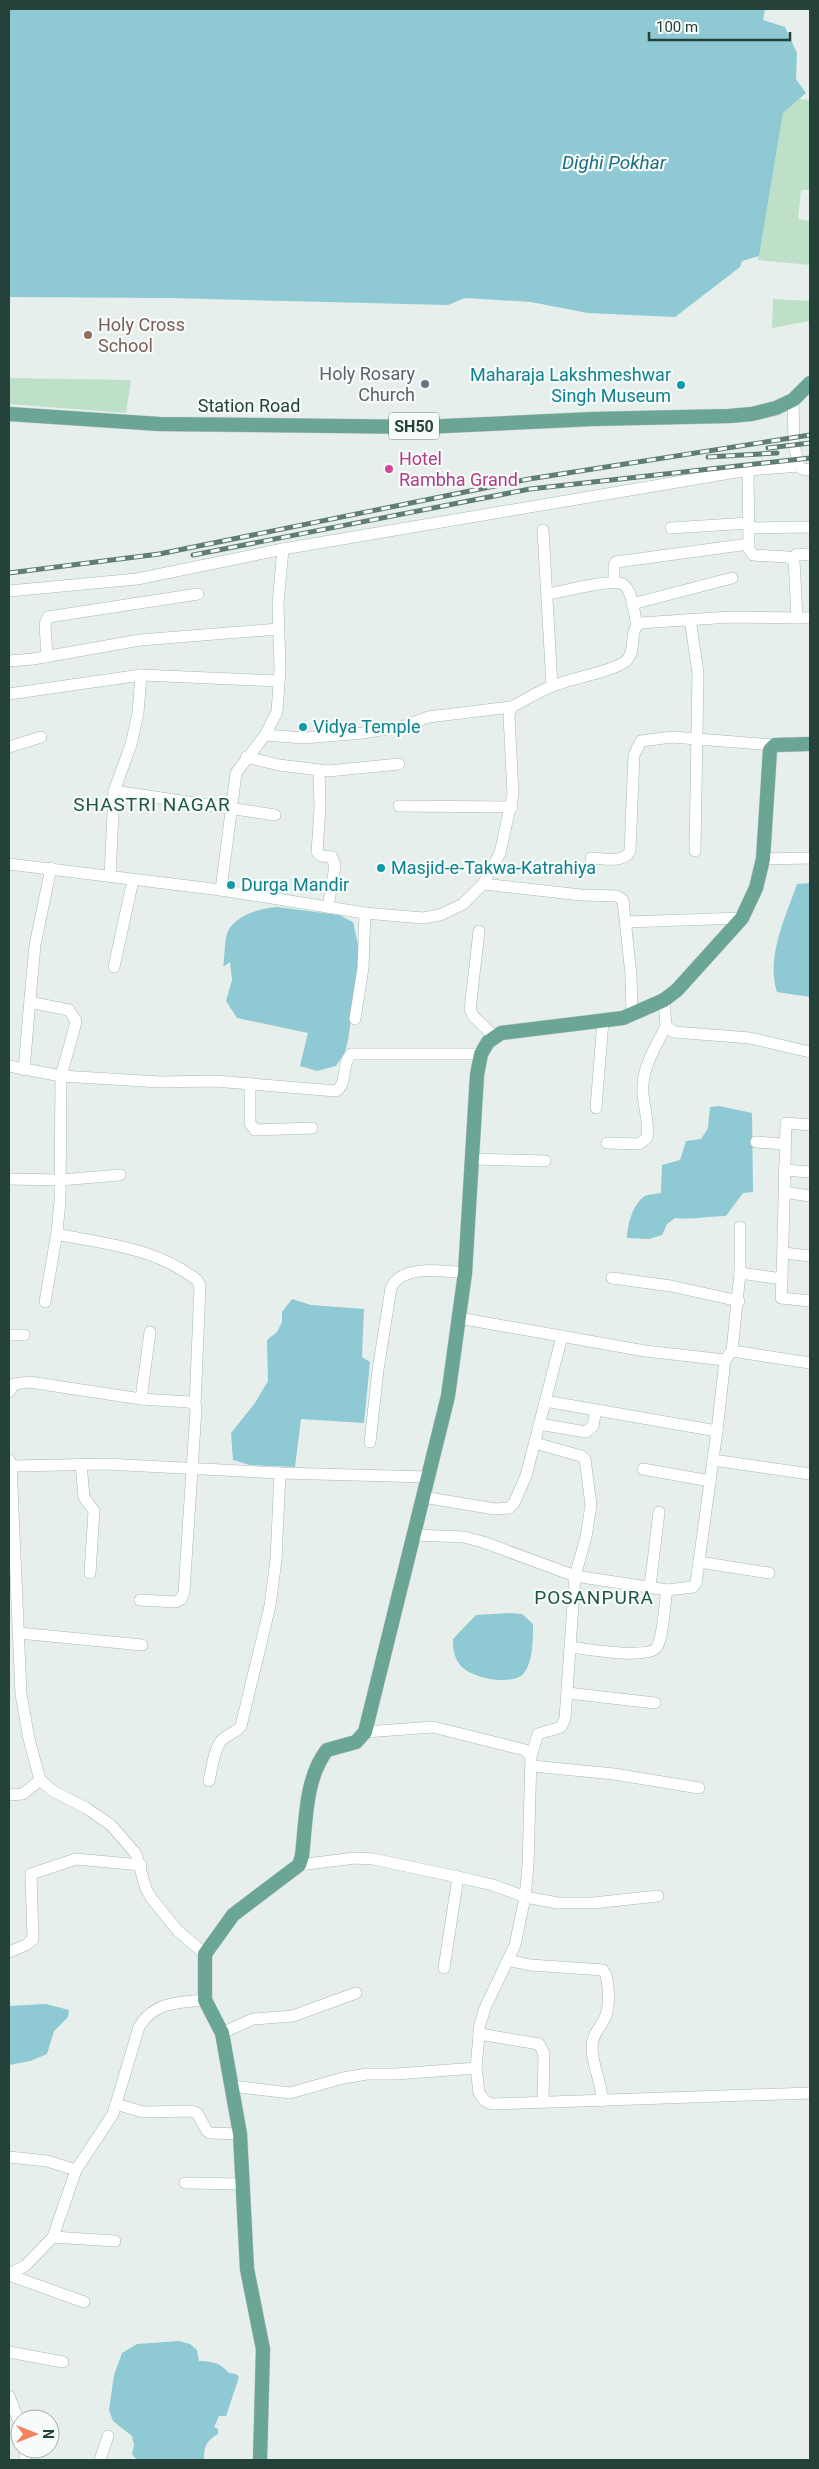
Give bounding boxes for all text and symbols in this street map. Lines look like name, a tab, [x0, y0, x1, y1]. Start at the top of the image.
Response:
scale bar	[649, 10, 790, 42]
text: 100 m	[656, 18, 698, 36]
water label: Dighi Pokhar	[562, 151, 667, 174]
place label: Holy Cross School	[98, 314, 185, 356]
marker: Holy Cross School	[82, 329, 94, 341]
place label: Holy Rosary Church	[319, 363, 415, 405]
place label: Maharaja Lakshmeshwar Singh Museum	[470, 364, 671, 406]
marker: Holy Rosary Church	[419, 378, 431, 390]
marker: Maharaja Lakshmeshwar Singh Museum	[675, 379, 687, 391]
street label: Station Road	[198, 395, 300, 416]
road number: SH50	[389, 412, 439, 440]
place label: Hotel Rambha Grand	[399, 448, 518, 490]
marker: Hotel Rambha Grand	[383, 463, 395, 475]
place label: Vidya Temple	[313, 716, 421, 737]
marker: Vidya Temple	[297, 721, 309, 733]
district label: SHASTRI NAGAR	[73, 793, 231, 816]
place label: Masjid-e-Takwa-Katrahiya	[391, 857, 596, 878]
marker: Masjid-e-Takwa-Katrahiya	[375, 862, 387, 874]
place label: Durga Mandir	[241, 874, 349, 895]
marker: Durga Mandir	[225, 879, 237, 891]
district label: POSANPURA	[534, 1586, 654, 1609]
north arrow	[10, 2409, 60, 2459]
text: N	[40, 2429, 56, 2439]

